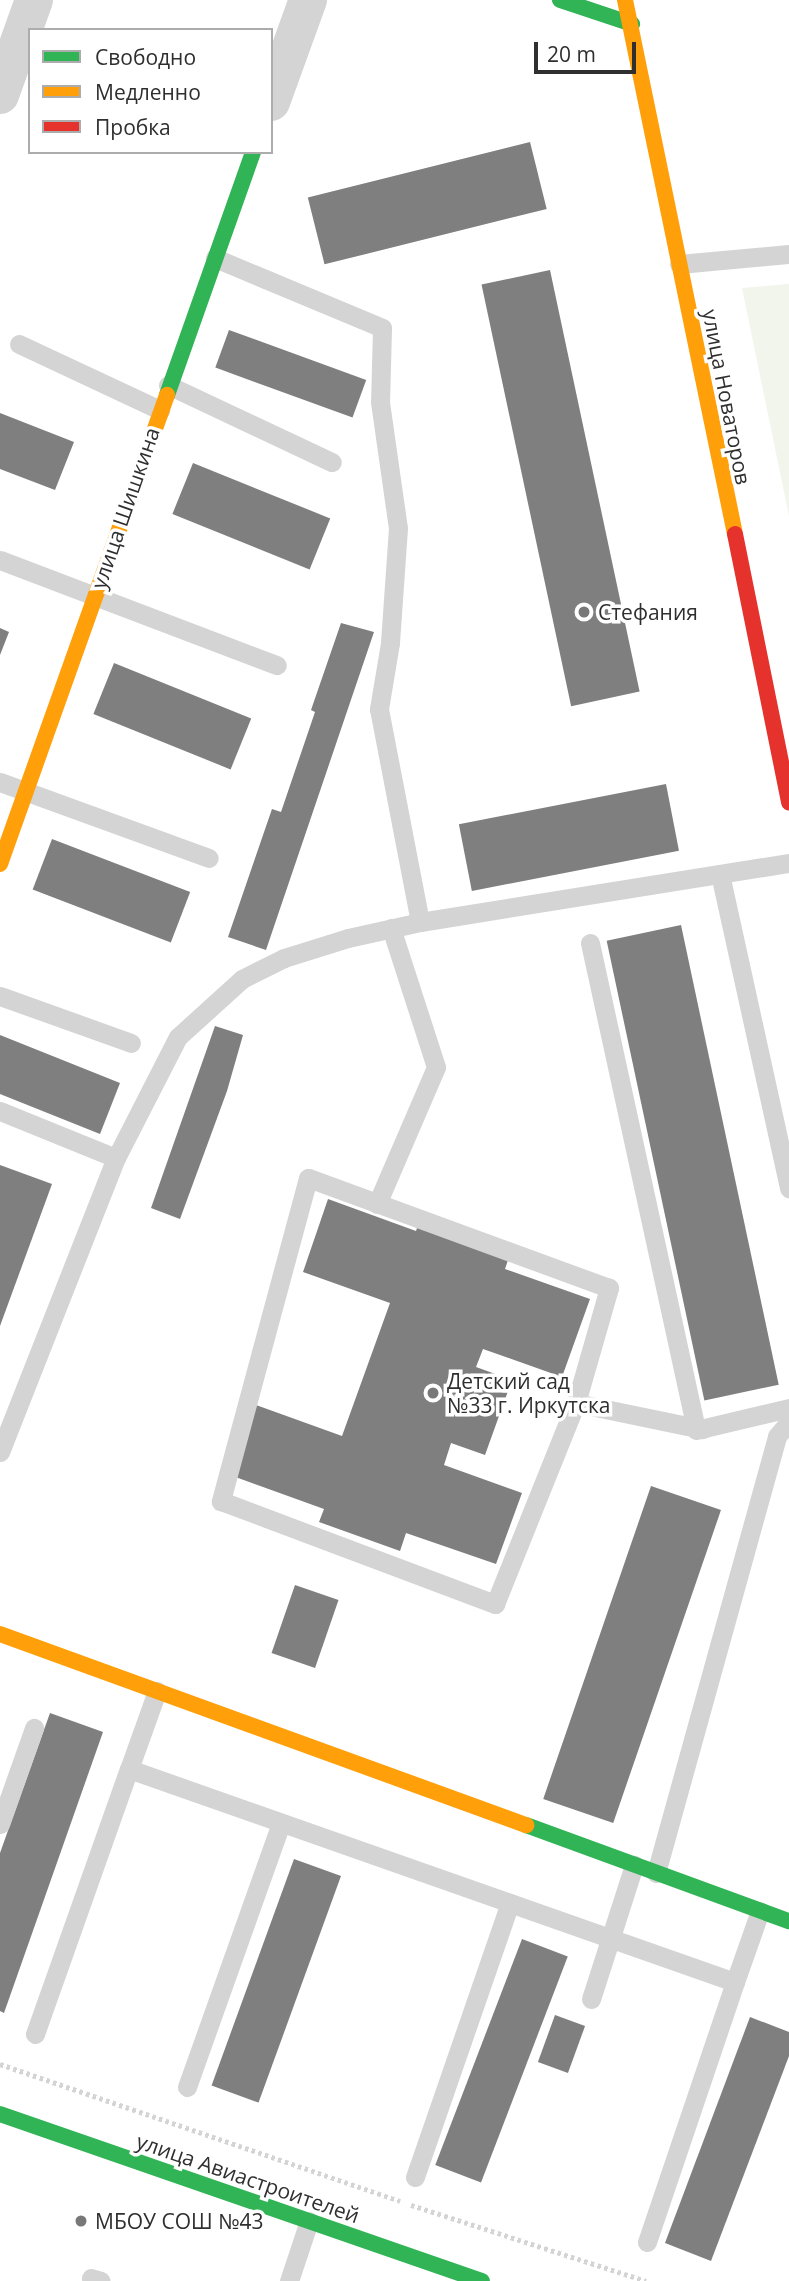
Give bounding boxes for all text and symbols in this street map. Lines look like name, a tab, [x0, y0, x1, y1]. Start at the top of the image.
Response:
legend	[28, 28, 273, 154]
scale bar	[537, 28, 638, 72]
text: 20 m	[547, 40, 596, 68]
text: Свободно	[95, 43, 196, 71]
text: Медленно	[95, 78, 201, 106]
text: Пробка	[95, 113, 171, 141]
street label: улица Новаторов	[698, 307, 756, 487]
street label: улица Шишкина	[86, 424, 164, 592]
place label: Стефания	[598, 599, 698, 625]
marker: Стефания	[576, 604, 592, 620]
place label: Детский сад №33 г. Иркутска	[447, 1368, 611, 1418]
marker: Детский сад №33 г. Иркутска	[425, 1385, 441, 1401]
street label: улица Авиастроителей	[133, 2128, 363, 2228]
place label: МБОУ СОШ №43	[95, 2208, 264, 2234]
marker: МБОУ СОШ №43	[73, 2213, 89, 2229]

